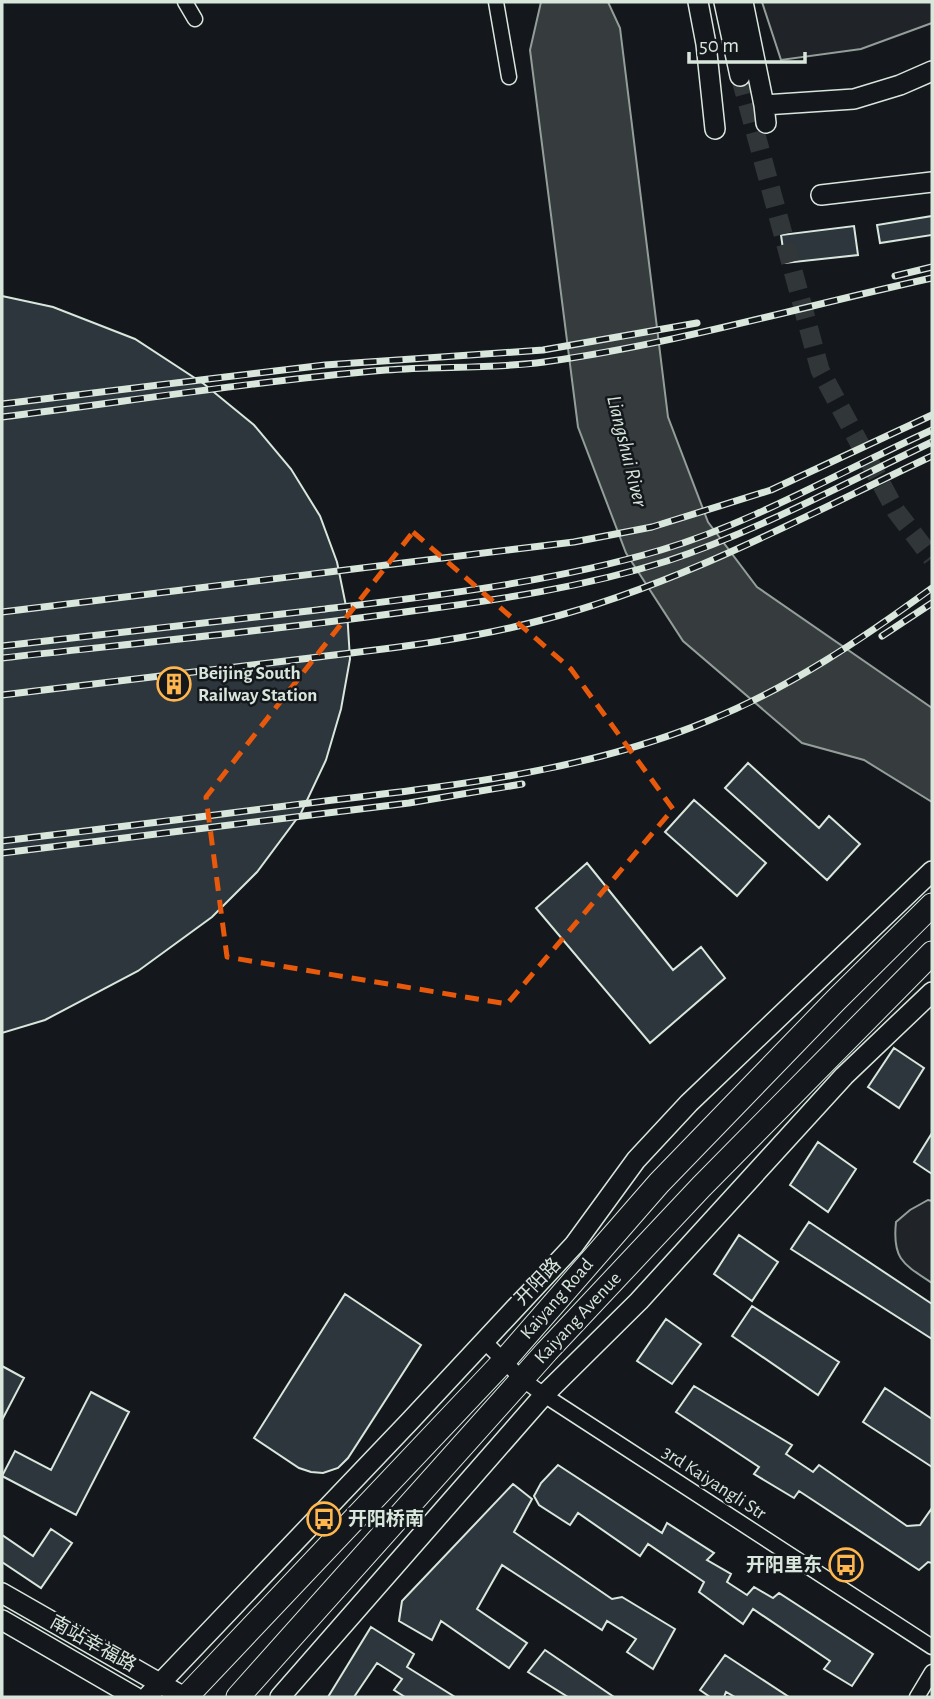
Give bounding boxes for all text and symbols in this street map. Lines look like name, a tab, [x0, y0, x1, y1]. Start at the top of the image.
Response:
scale bar	[689, 21, 804, 65]
text: 50 m	[699, 35, 739, 56]
water label: Liangshui River	[603, 393, 651, 510]
place label: Beijing South Railway Station	[198, 664, 317, 705]
building icon: Beijing South Railway Station	[155, 665, 193, 703]
street label: 开阳路	[511, 1254, 565, 1309]
street label: Kaiyang Road	[517, 1255, 597, 1343]
street label: Kaiyang Avenue	[531, 1269, 625, 1367]
street label: 3rd Kaiyangli Str	[659, 1442, 769, 1524]
bus stop icon: 开阳桥南	[305, 1500, 343, 1538]
place label: 开阳桥南	[348, 1509, 424, 1529]
bus stop icon: 开阳里东	[827, 1546, 865, 1584]
place label: 开阳里东	[746, 1554, 822, 1575]
street label: 南站幸福路	[47, 1612, 140, 1675]

